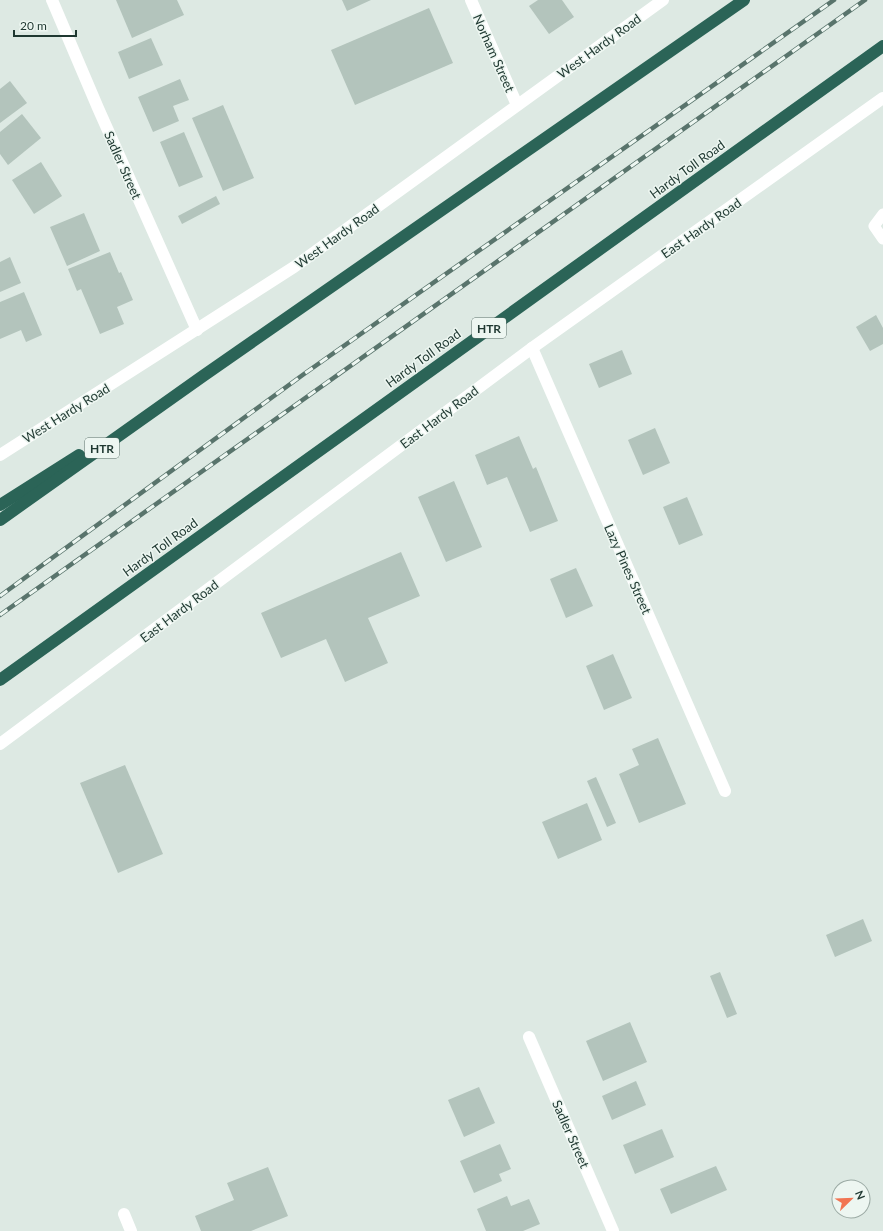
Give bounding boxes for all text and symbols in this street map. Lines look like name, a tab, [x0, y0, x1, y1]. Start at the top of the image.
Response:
street label: West Hardy Road	[554, 10, 644, 82]
street label: Norham Street	[470, 11, 518, 95]
scale bar	[14, 12, 76, 38]
text: 20 m	[20, 18, 47, 33]
street label: Sadler Street	[101, 129, 145, 202]
street label: Hardy Toll Road	[646, 136, 728, 202]
street label: East Hardy Road	[658, 194, 744, 262]
street label: West Hardy Road	[292, 200, 382, 272]
road number: HTR	[472, 318, 506, 338]
street label: Hardy Toll Road	[382, 325, 464, 391]
street label: West Hardy Road	[19, 380, 113, 446]
street label: East Hardy Road	[397, 382, 481, 452]
road number: HTR	[85, 438, 119, 458]
street label: Hardy Toll Road	[119, 514, 201, 580]
street label: Lazy Pines Street	[601, 521, 655, 617]
street label: East Hardy Road	[137, 576, 221, 646]
street label: Sadler Street	[549, 1098, 593, 1171]
north arrow	[831, 1179, 871, 1219]
text: N	[853, 1188, 868, 1201]

